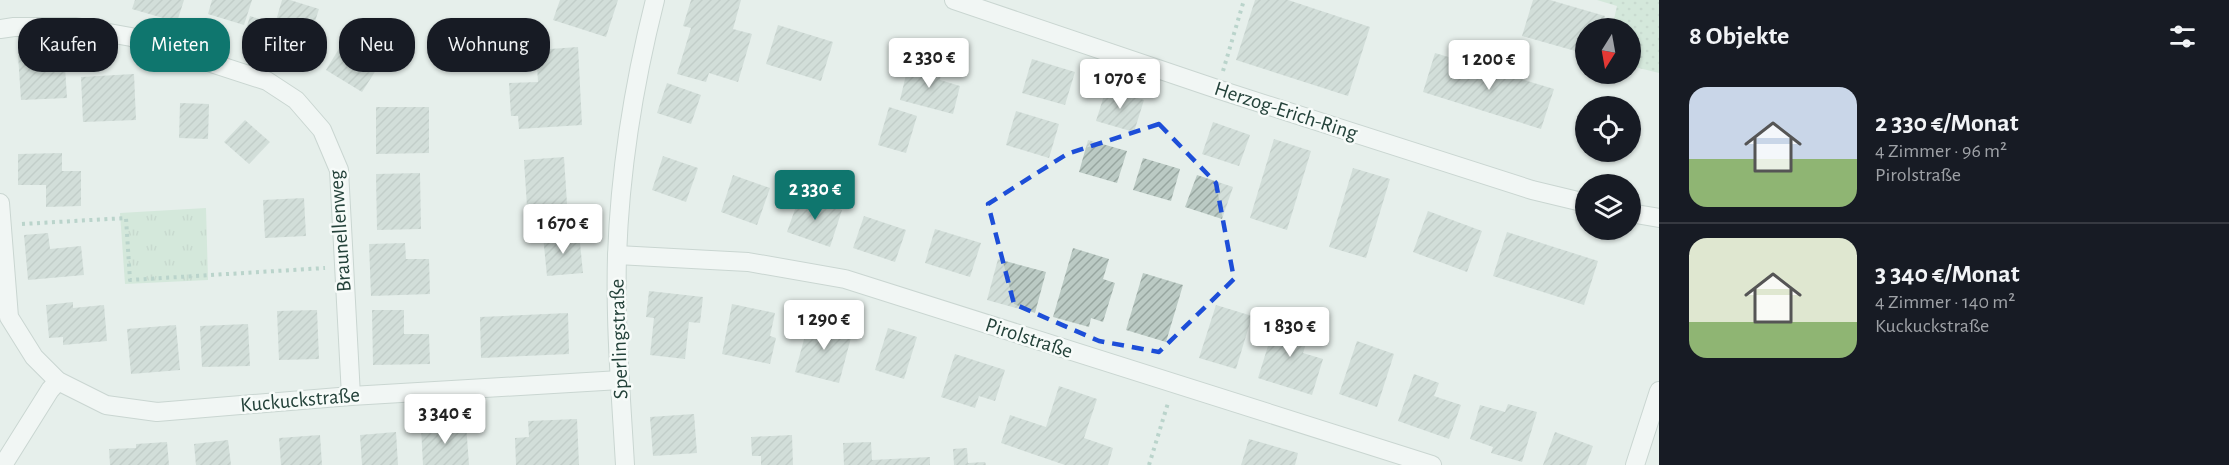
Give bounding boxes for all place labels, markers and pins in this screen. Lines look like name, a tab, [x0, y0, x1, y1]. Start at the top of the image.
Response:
pin: 2 330 €	[874, 38, 984, 89]
pin: 1 200 €	[1434, 40, 1544, 91]
pin: 1 070 €	[1065, 59, 1175, 110]
pin: 2 330 €	[760, 170, 870, 221]
pin: 1 670 €	[508, 204, 618, 255]
pin: 1 290 €	[769, 300, 879, 351]
pin: 1 830 €	[1235, 307, 1345, 358]
pin: 3 340 €	[390, 394, 500, 445]

